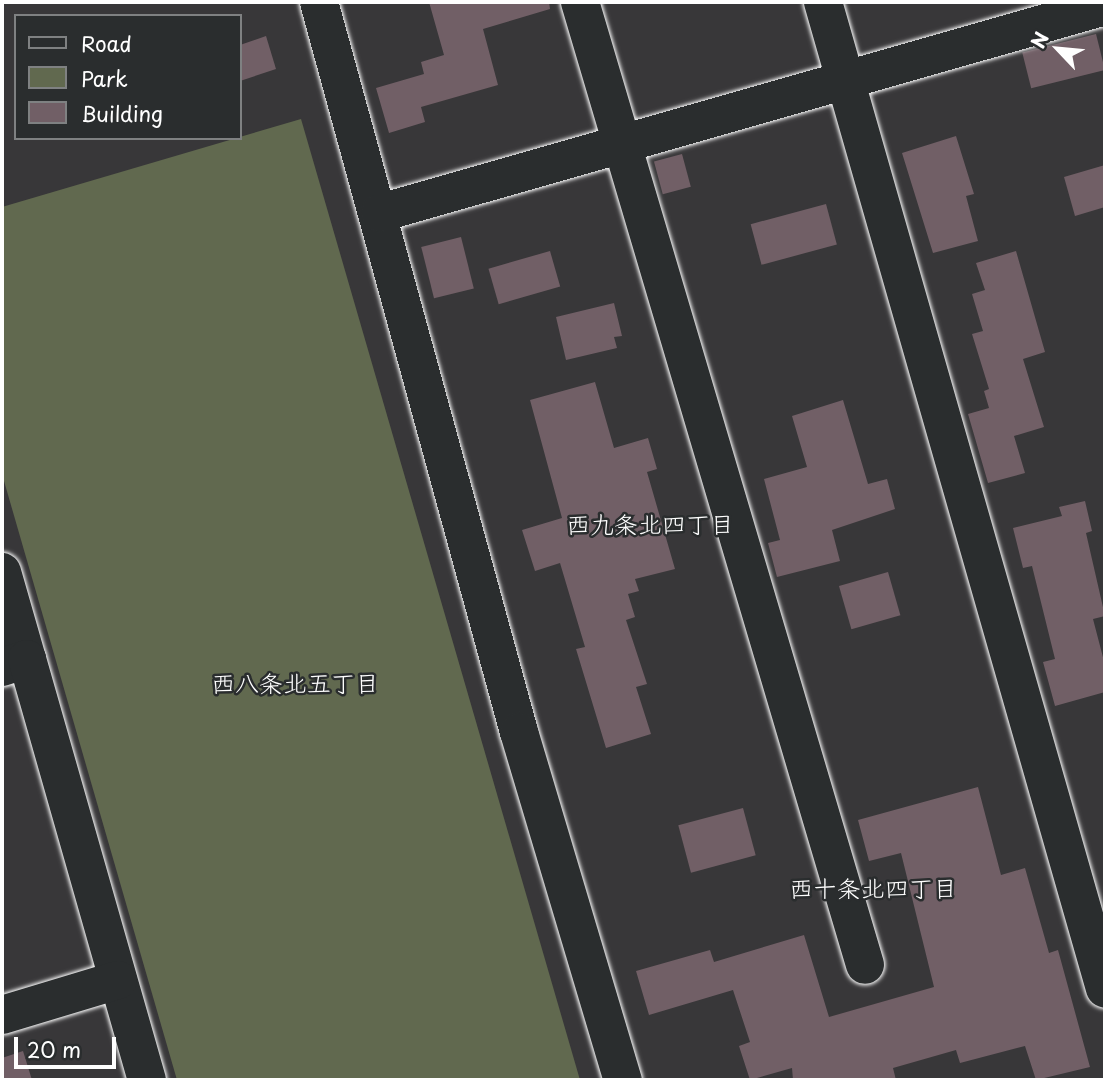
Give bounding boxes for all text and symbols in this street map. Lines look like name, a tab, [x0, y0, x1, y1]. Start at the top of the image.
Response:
legend	[14, 14, 242, 140]
north arrow	[1023, 14, 1093, 84]
text: Road	[81, 27, 132, 59]
text: N	[1023, 27, 1055, 53]
text: Park	[81, 62, 128, 94]
text: Building	[81, 97, 163, 129]
district label: 西九条北四丁目	[566, 510, 734, 538]
district label: 西八条北五丁目	[211, 669, 379, 697]
district label: 西十条北四丁目	[789, 874, 957, 902]
scale bar	[18, 1023, 119, 1066]
text: 20 m	[27, 1033, 81, 1065]

